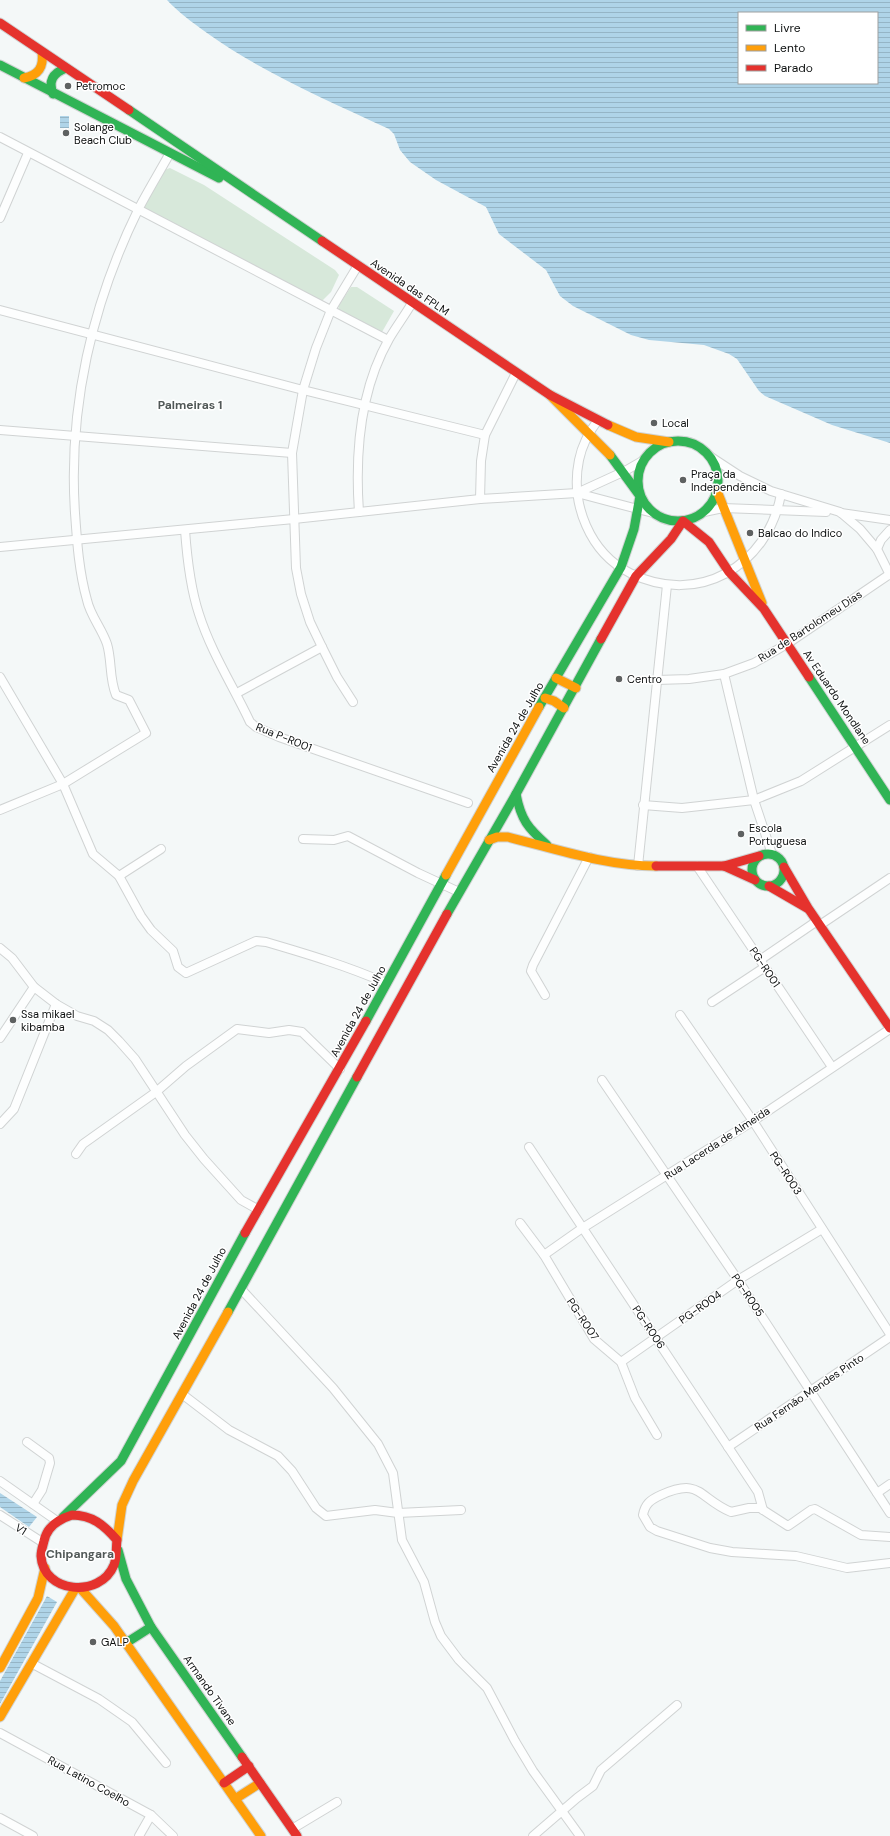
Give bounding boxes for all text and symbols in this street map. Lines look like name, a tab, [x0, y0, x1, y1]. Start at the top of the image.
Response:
legend	[738, 12, 878, 84]
text: Livre	[774, 20, 801, 36]
text: Lento	[774, 40, 805, 56]
text: Parado	[774, 60, 813, 76]
place label: Petromoc	[76, 79, 125, 93]
marker: Petromoc	[63, 81, 73, 91]
place label: Solange Beach Club	[74, 120, 132, 147]
marker: Solange Beach Club	[61, 128, 71, 138]
street label: Avenida das FPLM	[368, 255, 452, 319]
district label: Palmeiras 1	[158, 397, 222, 413]
place label: Local	[662, 416, 689, 430]
marker: Local	[649, 418, 659, 428]
place label: Praça da Independência	[691, 467, 767, 494]
marker: Praça da Independência	[678, 475, 688, 485]
place label: Balcao do Indico	[758, 526, 842, 540]
marker: Balcao do Indico	[745, 528, 755, 538]
street label: Rua de Bartolomeu Dias	[755, 587, 865, 665]
street label: Av Eduardo Mondlane	[800, 647, 874, 747]
place label: Centro	[627, 672, 662, 686]
marker: Centro	[614, 674, 624, 684]
street label: Avenida 24 de Julho	[483, 679, 547, 775]
street label: Rua P-R001	[254, 719, 314, 755]
place label: Escola Portuguesa	[749, 821, 806, 848]
marker: Escola Portuguesa	[736, 829, 746, 839]
street label: PG-R001	[746, 944, 784, 990]
street label: Avenida 24 de Julho	[327, 963, 389, 1059]
place label: Ssa mikael kibamba	[21, 1007, 74, 1034]
marker: Ssa mikael kibamba	[8, 1015, 18, 1025]
street label: Rua Lacerda de Almeida	[662, 1104, 772, 1182]
street label: PG-R003	[767, 1149, 805, 1197]
street label: Avenida 24 de Julho	[169, 1245, 229, 1341]
street label: PG-R005	[729, 1271, 768, 1319]
street label: PG-R004	[676, 1287, 724, 1327]
street label: PG-R007	[564, 1295, 602, 1343]
street label: PG-R006	[629, 1303, 669, 1351]
street label: Rua Fernão Mendes Pinto	[752, 1350, 866, 1434]
street label: V1	[13, 1520, 29, 1538]
district label: Chipangara	[46, 1546, 114, 1562]
place label: GALP	[101, 1635, 129, 1649]
marker: GALP	[88, 1637, 98, 1647]
street label: Armando Tivane	[181, 1652, 239, 1728]
street label: Rua Latino Coelho	[45, 1753, 133, 1809]

